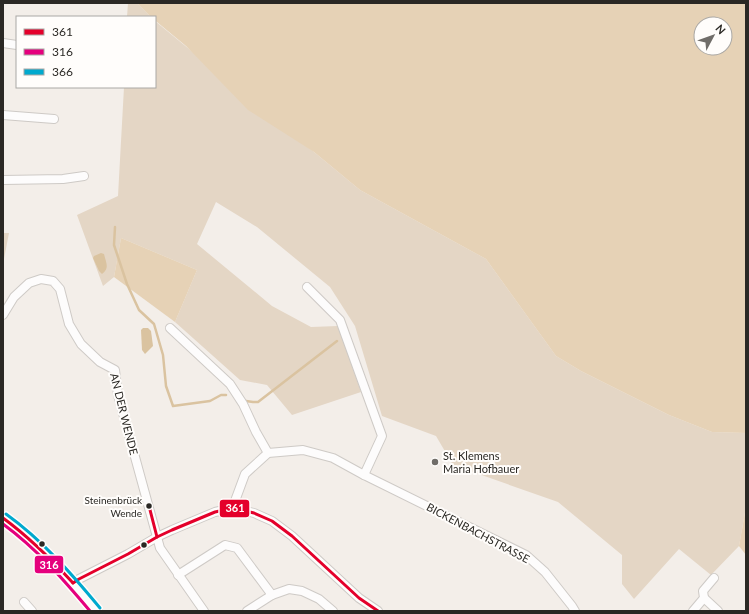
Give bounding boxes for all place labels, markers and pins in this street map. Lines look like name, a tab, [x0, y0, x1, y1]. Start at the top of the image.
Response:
place label: St. Klemens Maria Hofbauer	[443, 449, 519, 475]
marker: St. Klemens Maria Hofbauer	[430, 457, 440, 467]
place label: Steinenbrück Wende	[84, 494, 143, 519]
marker: Steinenbrück Wende	[144, 501, 154, 511]
unlabelled marker	[37, 539, 47, 549]
unlabelled marker	[139, 540, 149, 550]

